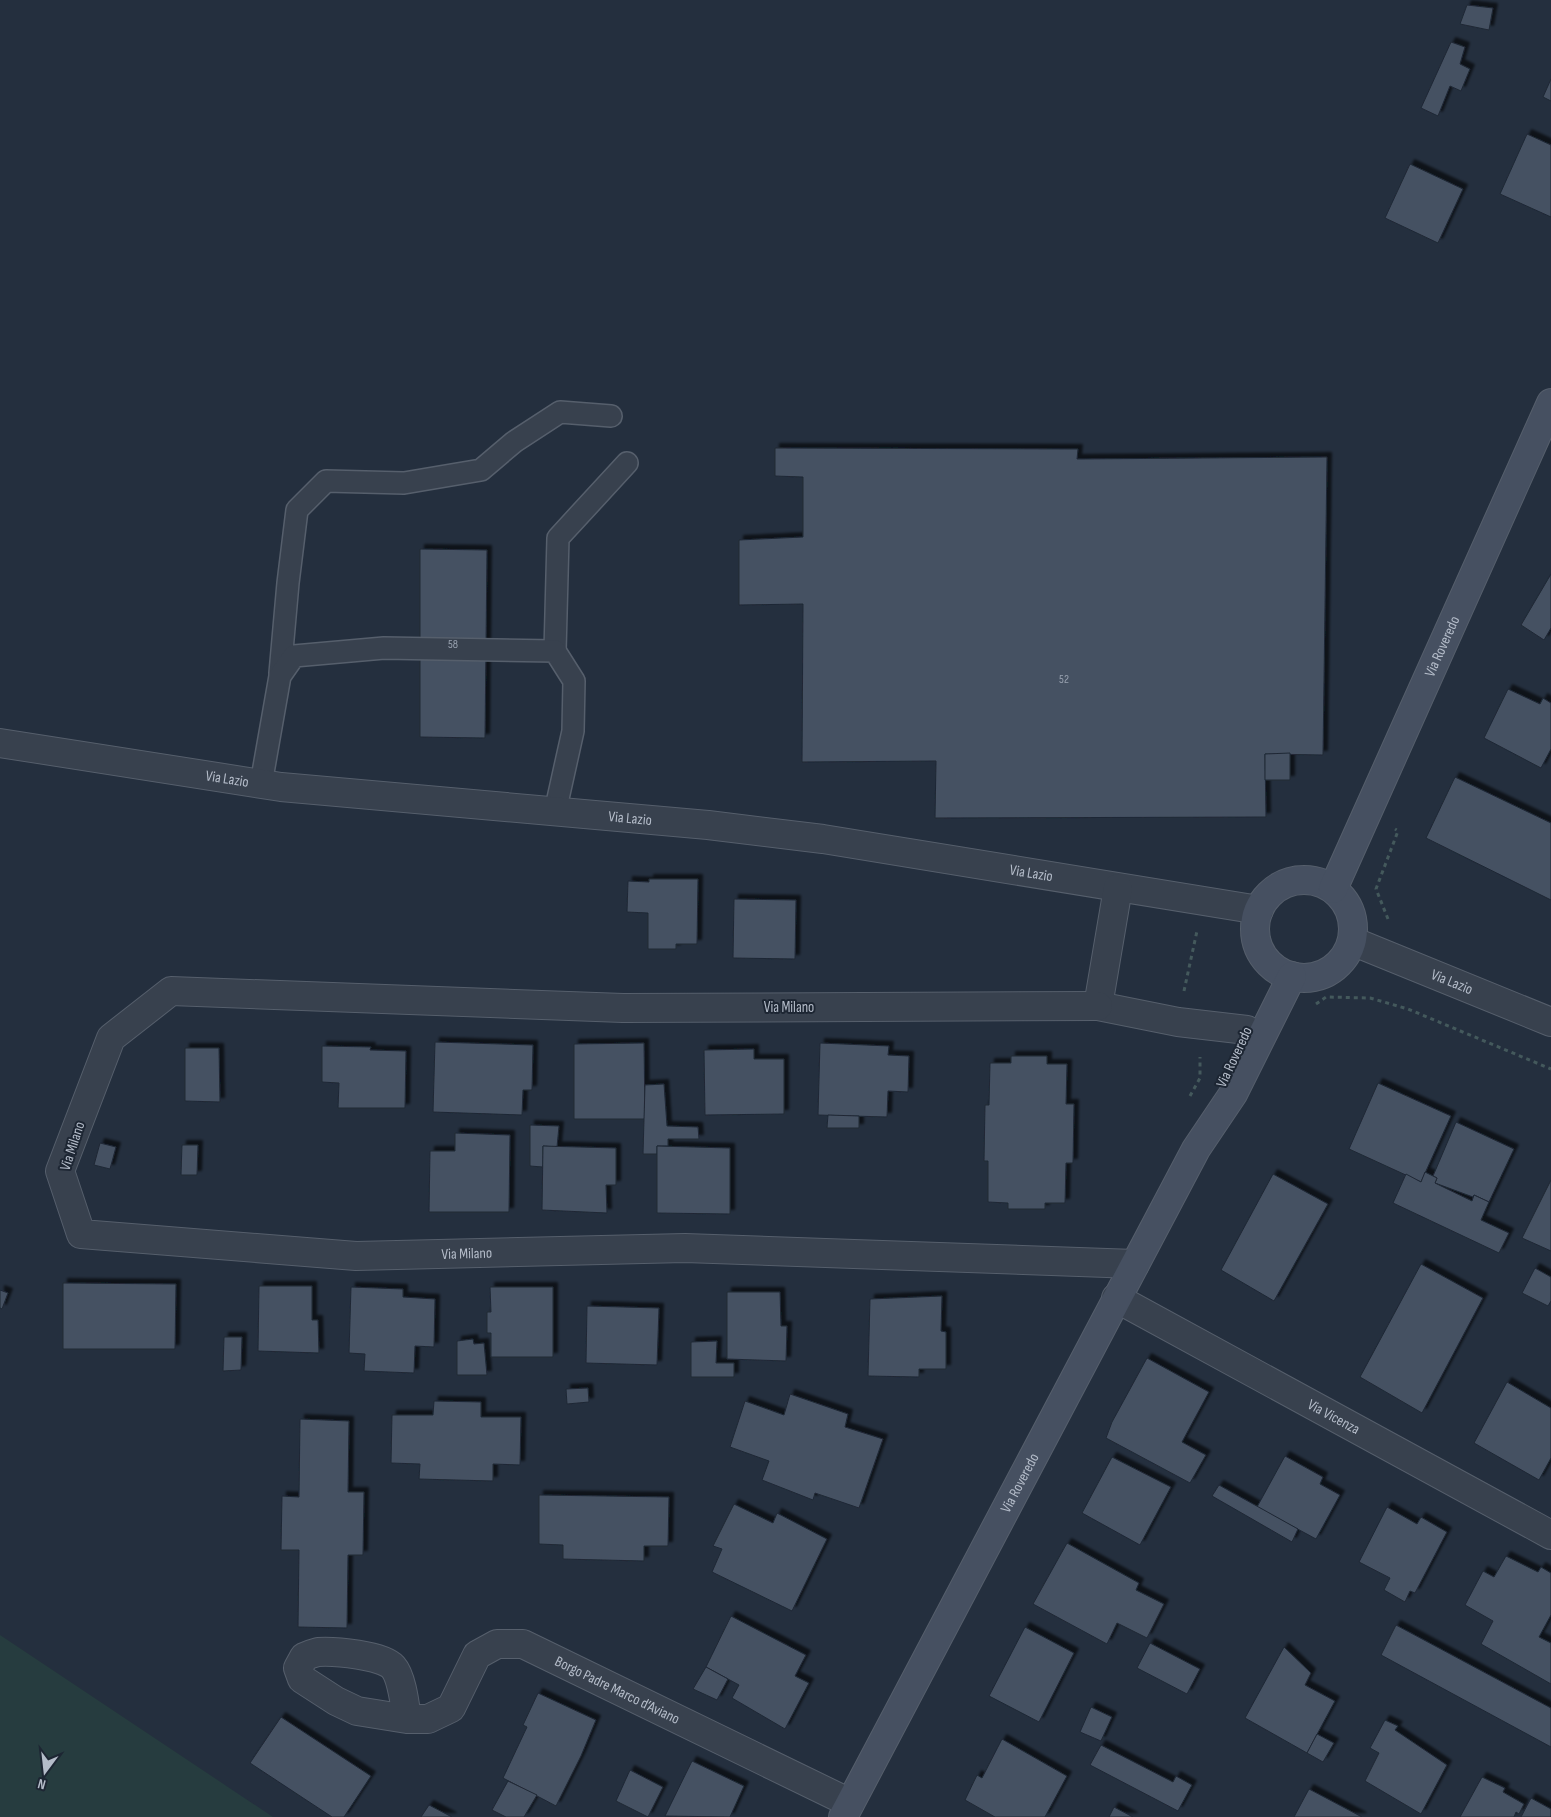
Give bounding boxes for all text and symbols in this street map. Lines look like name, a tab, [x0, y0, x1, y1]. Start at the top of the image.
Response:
street label: Via Roveredo	[1420, 613, 1464, 680]
house number: 58	[448, 637, 458, 652]
house number: 52	[1059, 672, 1069, 687]
street label: Via Lazio	[204, 766, 250, 792]
street label: Via Lazio	[608, 807, 653, 830]
street label: Via Lazio	[1008, 861, 1054, 886]
street label: Via Lazio	[1428, 965, 1476, 999]
street label: Via Milano	[764, 998, 814, 1017]
street label: Via Roveredo	[1212, 1024, 1257, 1091]
street label: Via Milano	[56, 1119, 89, 1173]
street label: Via Milano	[441, 1244, 492, 1264]
street label: Via Vicenza	[1304, 1395, 1363, 1439]
street label: Via Roveredo	[996, 1450, 1044, 1516]
street label: Borgo Padre Marco d’Aviano	[552, 1652, 683, 1729]
north arrow	[20, 1747, 70, 1797]
text: N	[36, 1775, 48, 1793]

